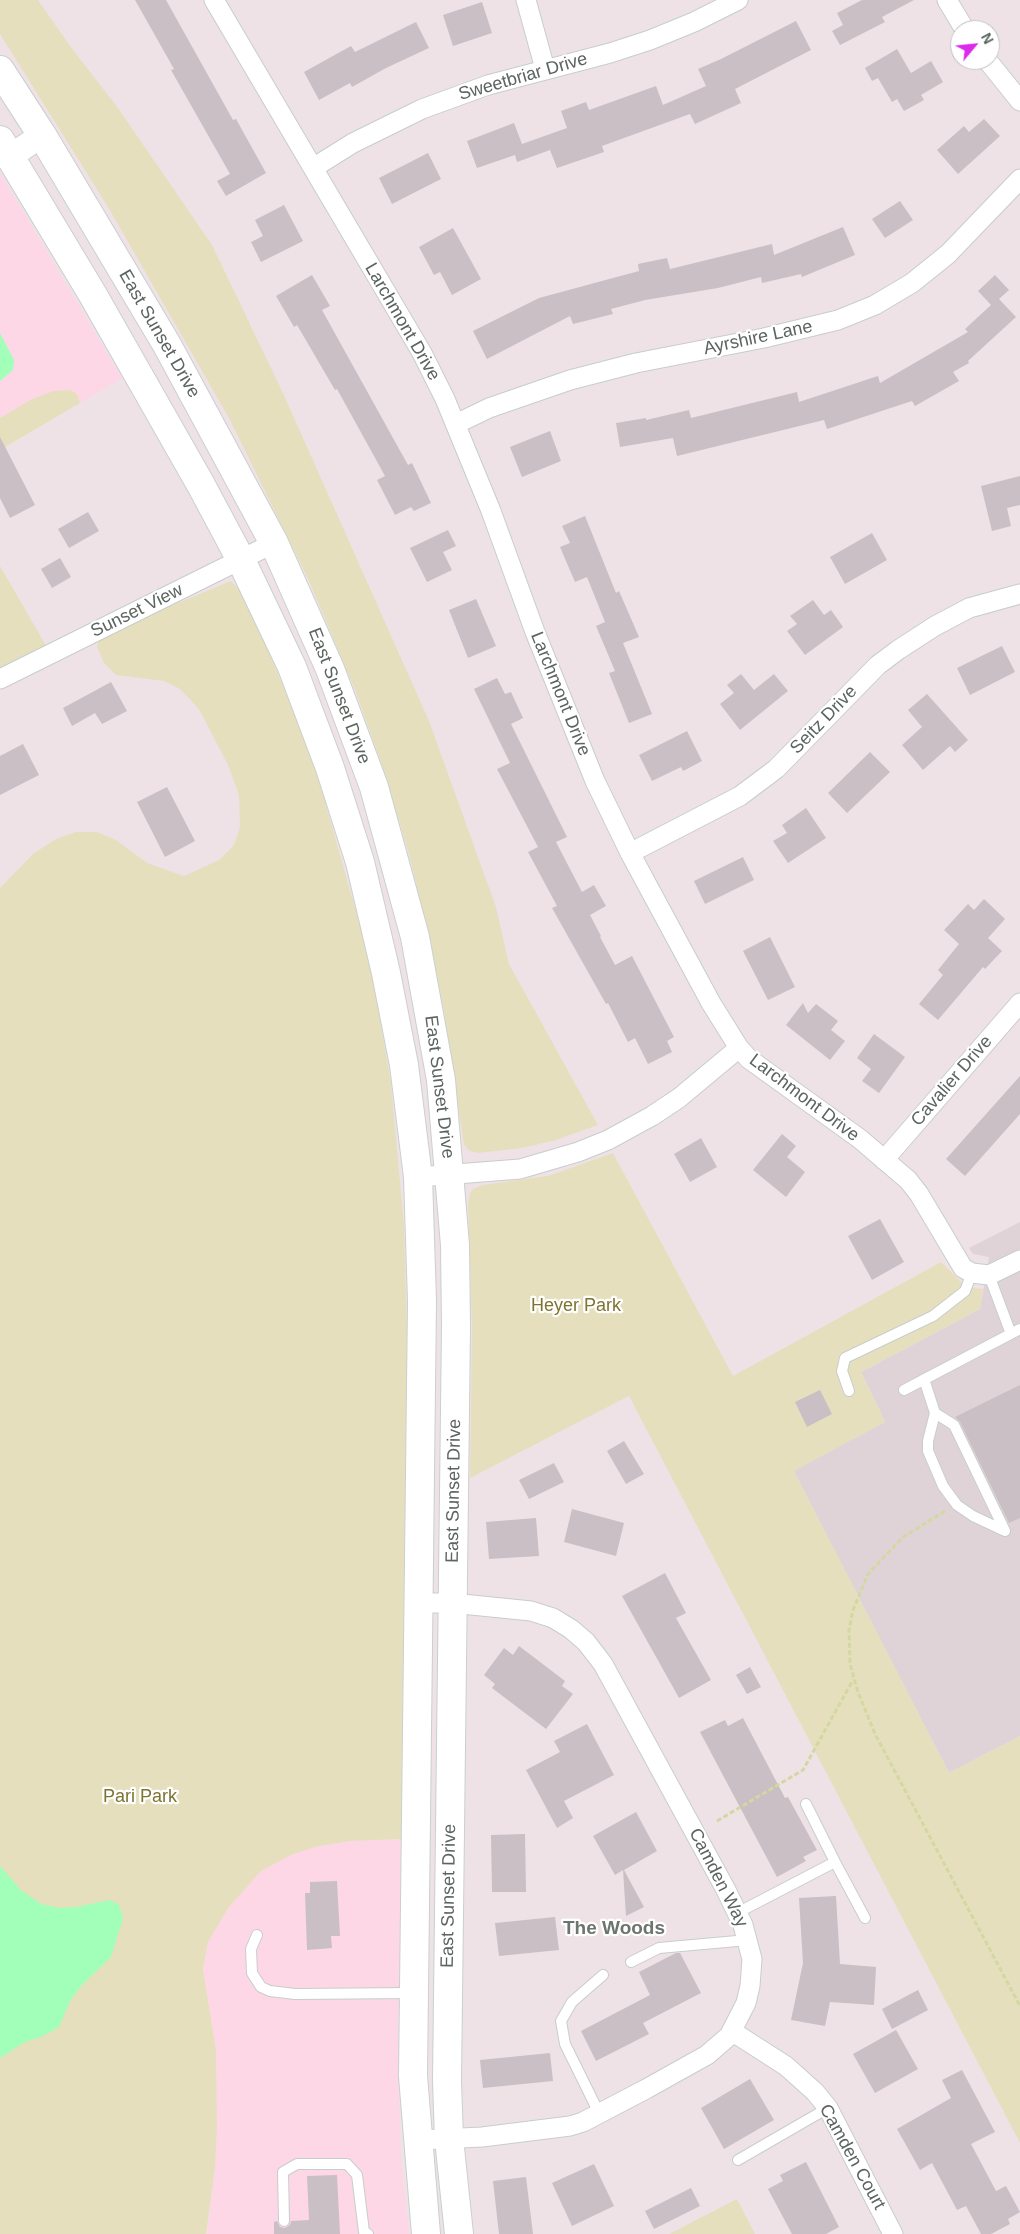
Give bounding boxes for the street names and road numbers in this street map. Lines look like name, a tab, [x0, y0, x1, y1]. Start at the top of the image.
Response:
street label: Sweetbriar Drive	[456, 48, 590, 106]
street label: Larchmont Drive	[360, 259, 444, 385]
street label: East Sunset Drive	[114, 266, 204, 402]
street label: Ayrshire Lane	[702, 316, 814, 360]
street label: Sunset View	[87, 579, 187, 643]
street label: East Sunset Drive	[303, 625, 375, 767]
street label: Larchmont Drive	[525, 629, 595, 759]
street label: Seitz Drive	[786, 681, 862, 759]
street label: East Sunset Drive	[420, 1014, 458, 1160]
street label: Cavalier Drive	[907, 1031, 997, 1131]
street label: Larchmont Drive	[745, 1050, 863, 1146]
street label: East Sunset Drive	[442, 1419, 466, 1563]
street label: East Sunset Drive	[437, 1824, 461, 1968]
street label: Camden Way	[684, 1825, 752, 1931]
street label: Camden Court	[814, 2101, 890, 2213]

